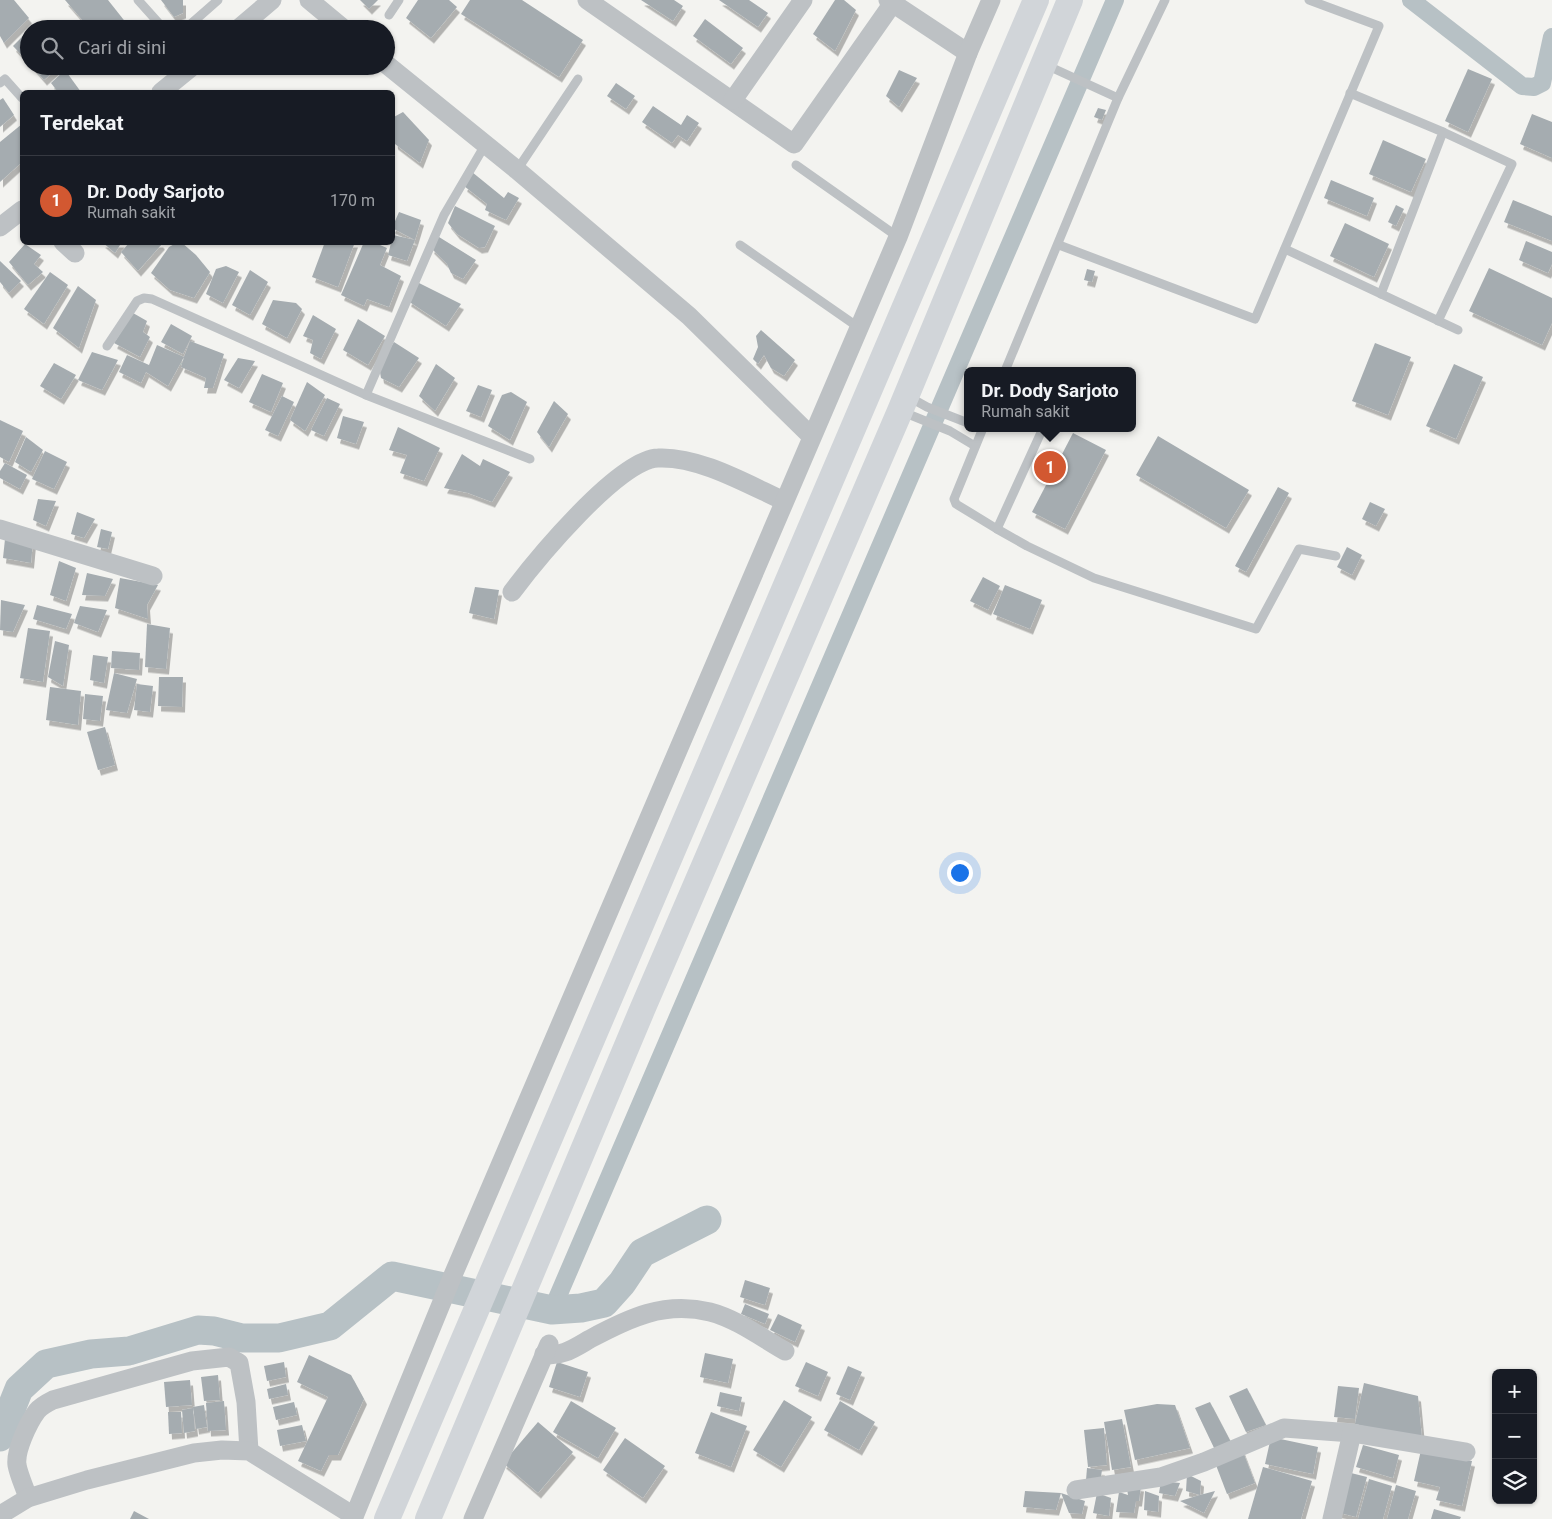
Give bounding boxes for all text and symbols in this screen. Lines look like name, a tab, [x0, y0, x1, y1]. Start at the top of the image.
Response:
search box	[20, 20, 395, 75]
icon: search	[38, 34, 66, 62]
text: Cari di sini	[78, 36, 166, 59]
text: Terdekat	[40, 111, 124, 135]
text: Dr. Dody Sarjoto	[87, 180, 225, 203]
text: 1	[51, 191, 61, 210]
text: 170 m	[330, 191, 375, 210]
text: Rumah sakit	[87, 203, 175, 222]
popup	[964, 367, 1136, 432]
text: Dr. Dody Sarjoto	[981, 379, 1119, 402]
text: Rumah sakit	[981, 402, 1070, 421]
pin: 1	[1034, 448, 1066, 486]
your location	[947, 860, 973, 886]
map controls	[1492, 1369, 1537, 1504]
button: +	[1492, 1369, 1537, 1414]
button: −	[1492, 1414, 1537, 1459]
button: layers	[1492, 1459, 1537, 1504]

